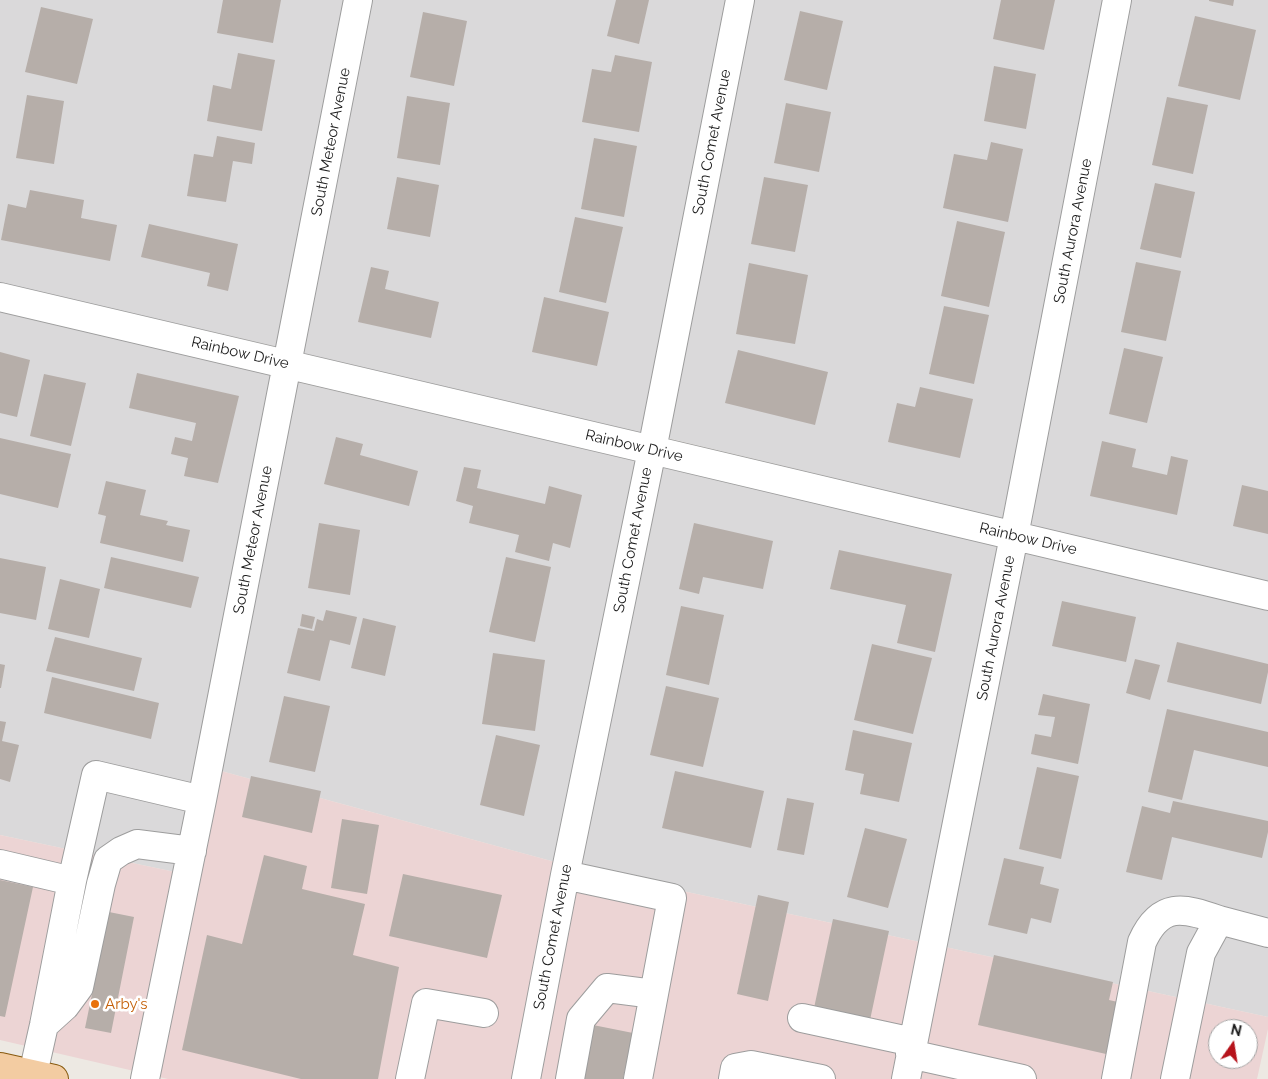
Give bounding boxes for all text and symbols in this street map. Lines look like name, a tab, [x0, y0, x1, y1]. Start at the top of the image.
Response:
street label: South Meteor Avenue	[308, 66, 354, 218]
street label: South Comet Avenue	[689, 68, 735, 216]
street label: South Aurora Avenue	[1050, 157, 1096, 305]
street label: Rainbow Drive	[189, 333, 291, 373]
street label: Rainbow Drive	[583, 426, 685, 466]
street label: South Meteor Avenue	[230, 464, 276, 616]
street label: South Comet Avenue	[610, 466, 656, 614]
street label: Rainbow Drive	[977, 519, 1079, 559]
street label: South Aurora Avenue	[973, 554, 1019, 702]
street label: South Comet Avenue	[530, 863, 576, 1011]
place label: Arby's	[105, 995, 148, 1013]
marker: Arby's	[89, 998, 101, 1010]
north arrow	[1208, 1019, 1258, 1069]
text: N	[1229, 1021, 1243, 1039]

